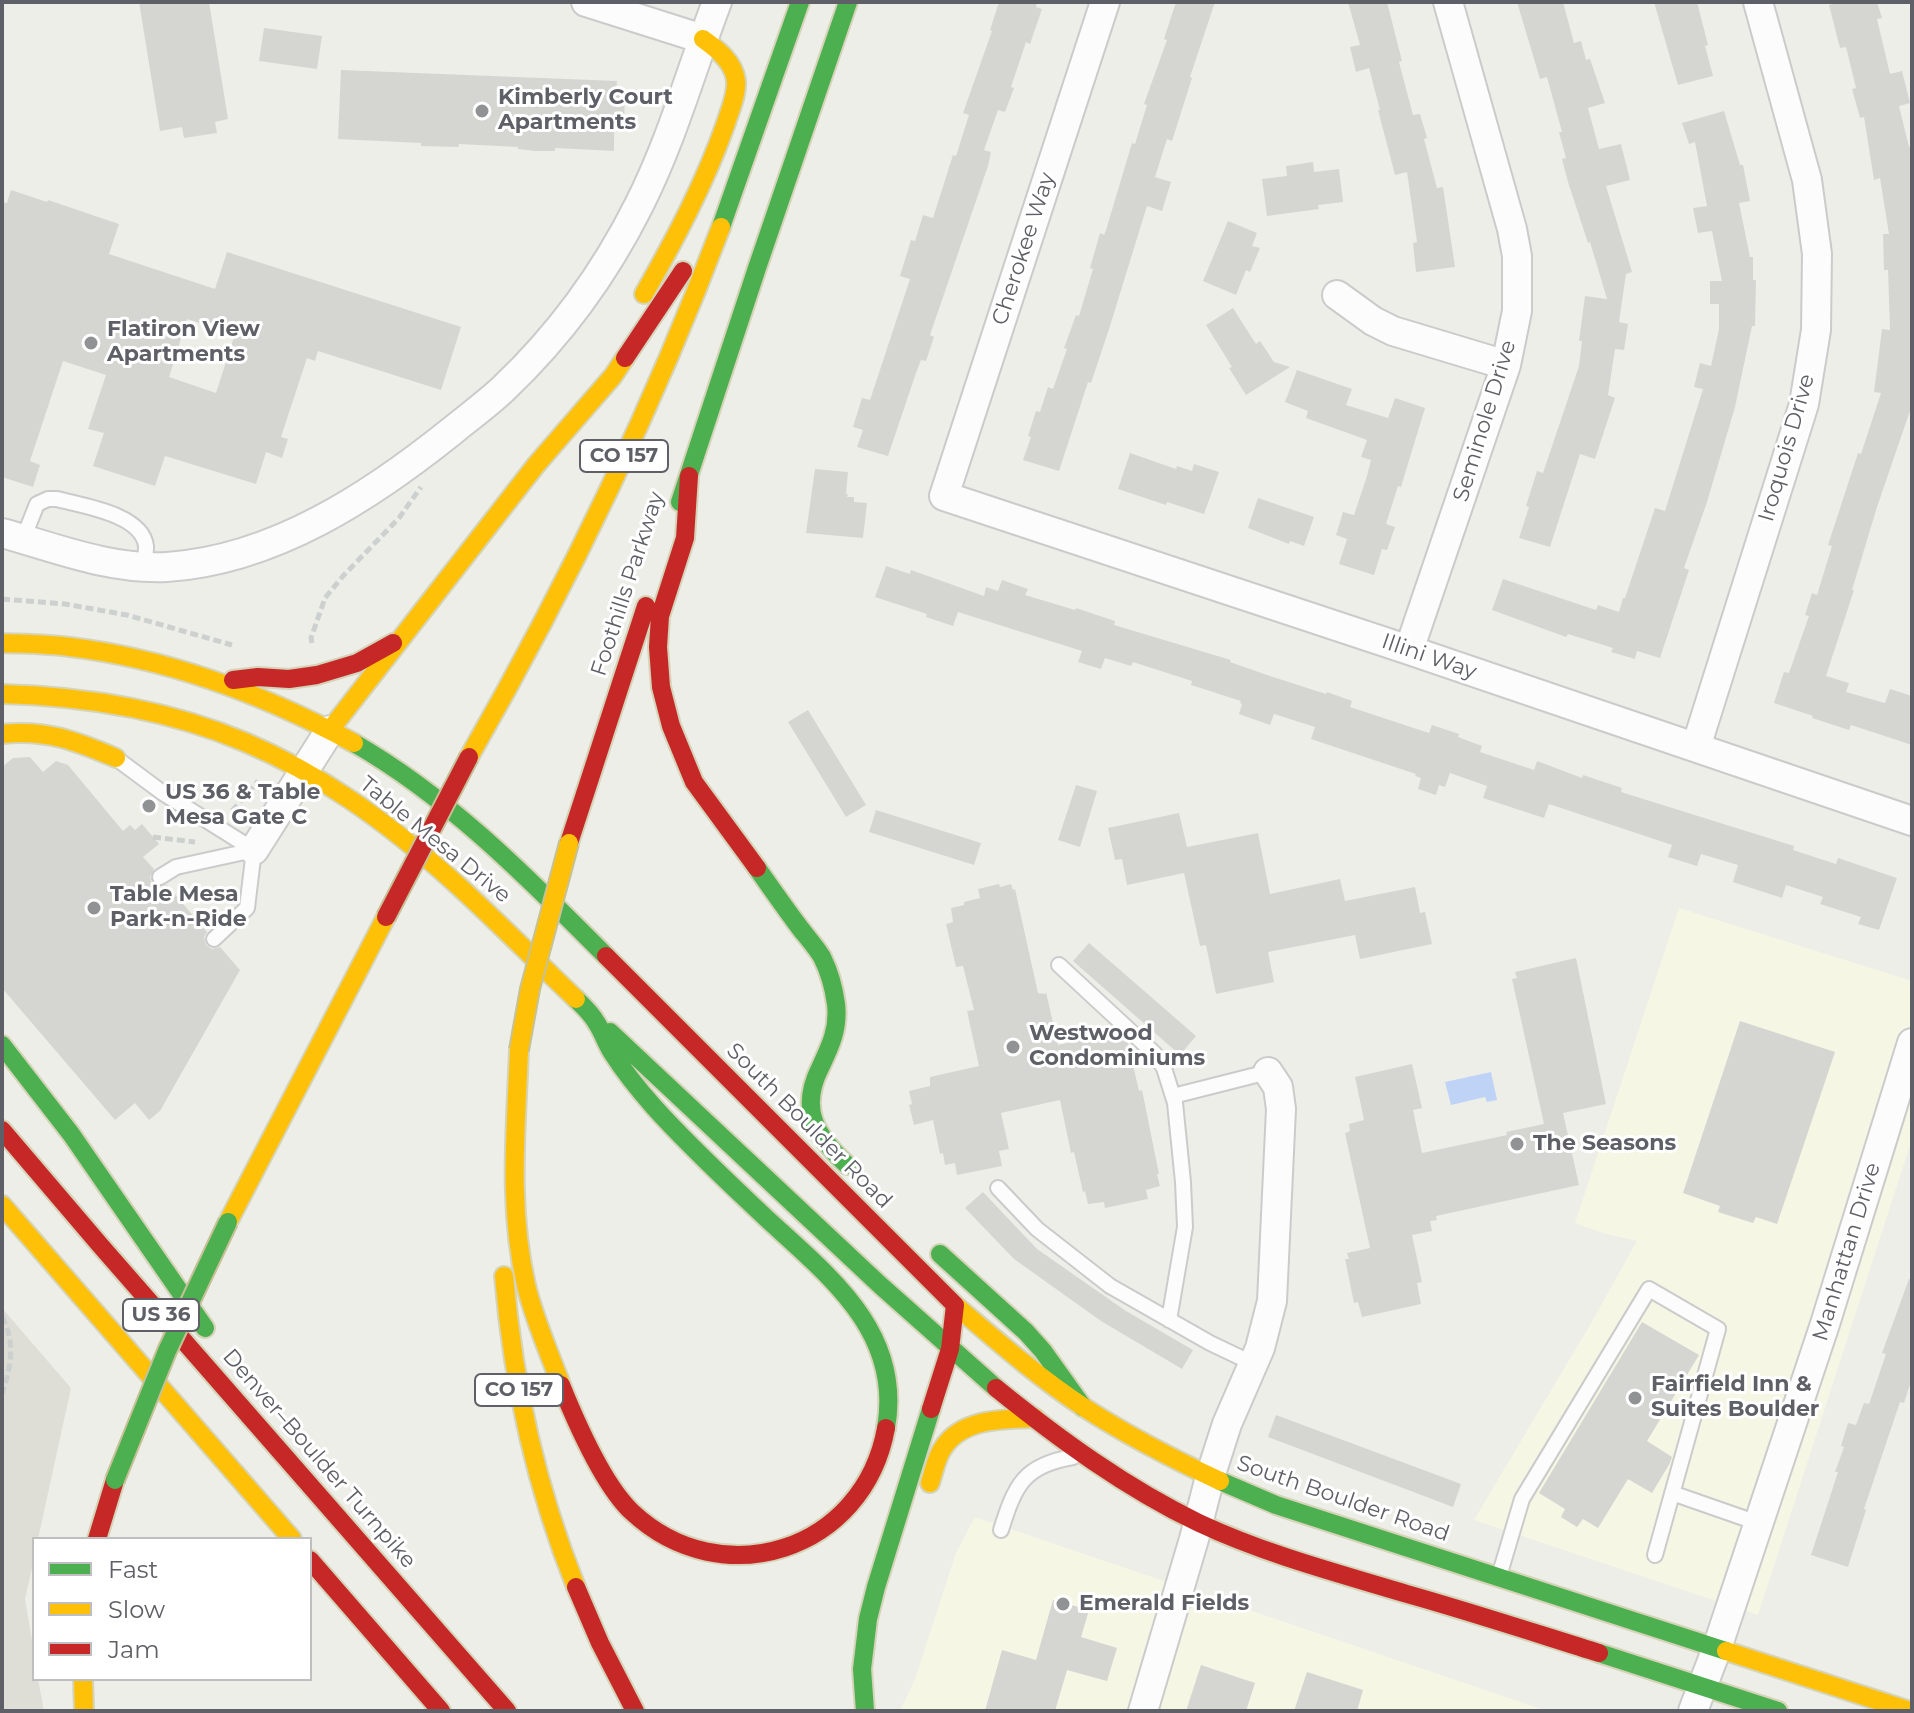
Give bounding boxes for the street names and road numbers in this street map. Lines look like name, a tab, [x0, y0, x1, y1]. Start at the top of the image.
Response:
street label: Cherokee Way	[987, 169, 1061, 329]
street label: Seminole Drive	[1448, 337, 1522, 505]
street label: Iroquois Drive	[1753, 371, 1821, 525]
road number: CO 157	[580, 440, 668, 472]
street label: Foothills Parkway	[586, 489, 670, 679]
street label: Illini Way	[1378, 628, 1480, 686]
street label: Table Mesa Drive	[354, 771, 516, 909]
street label: South Boulder Road	[721, 1038, 897, 1214]
street label: Manhattan Drive	[1807, 1160, 1887, 1344]
road number: US 36	[123, 1299, 199, 1331]
street label: Denver–Boulder Turnpike	[217, 1344, 421, 1574]
road number: CO 157	[475, 1374, 563, 1406]
street label: South Boulder Road	[1233, 1450, 1453, 1548]

